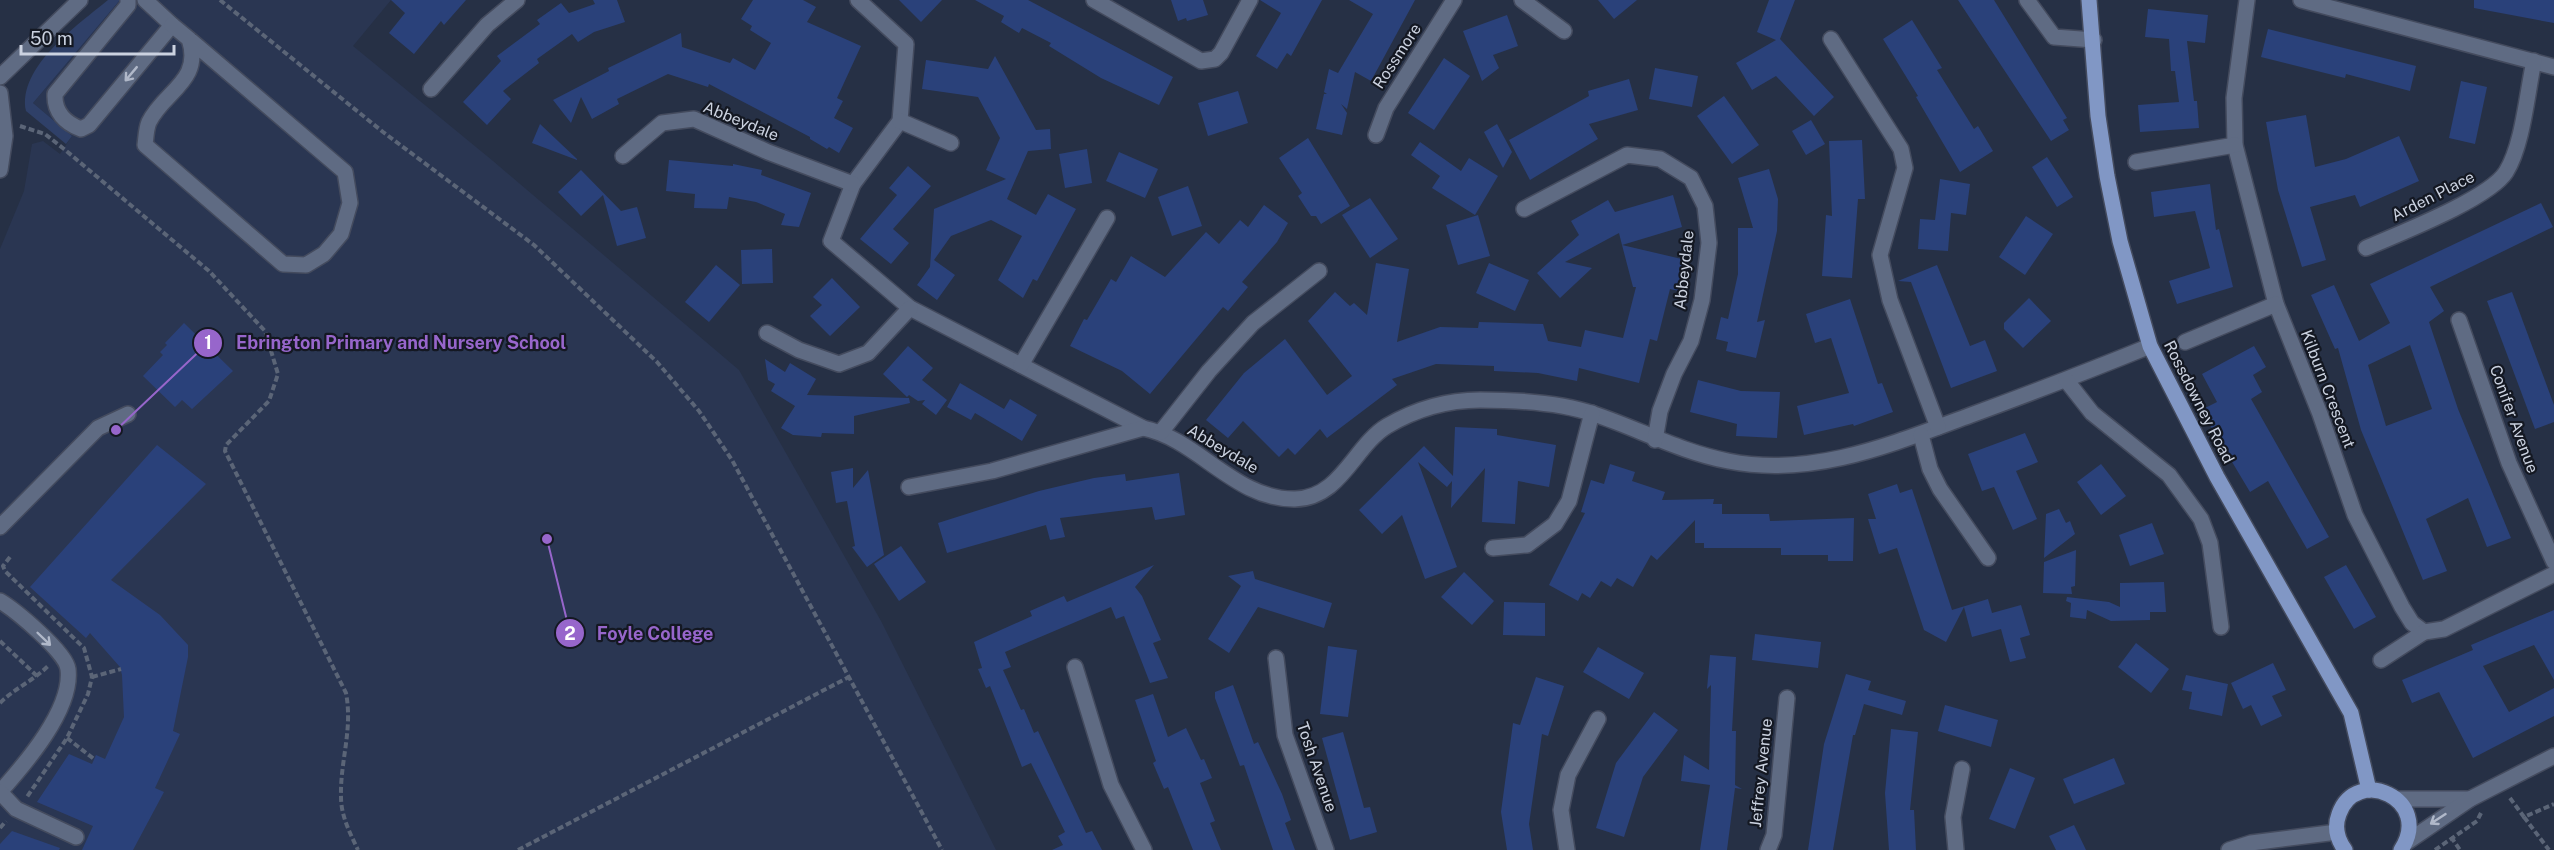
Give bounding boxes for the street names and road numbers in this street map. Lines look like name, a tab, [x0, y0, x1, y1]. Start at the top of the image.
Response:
street label: Rossmore	[1369, 20, 1425, 92]
street label: Abbeydale	[700, 97, 782, 145]
street label: Arden Place	[2388, 167, 2478, 225]
street label: Abbeydale	[1670, 229, 1698, 311]
street label: Kilburn Crescent	[2297, 327, 2359, 451]
street label: Rossdowney Road	[2160, 337, 2238, 467]
street label: Conifer Avenue	[2486, 362, 2542, 476]
street label: Abbeydale	[1184, 420, 1262, 478]
street label: Jeffrey Avenue	[1746, 717, 1776, 829]
street label: Tosh Avenue	[1293, 720, 1341, 814]

